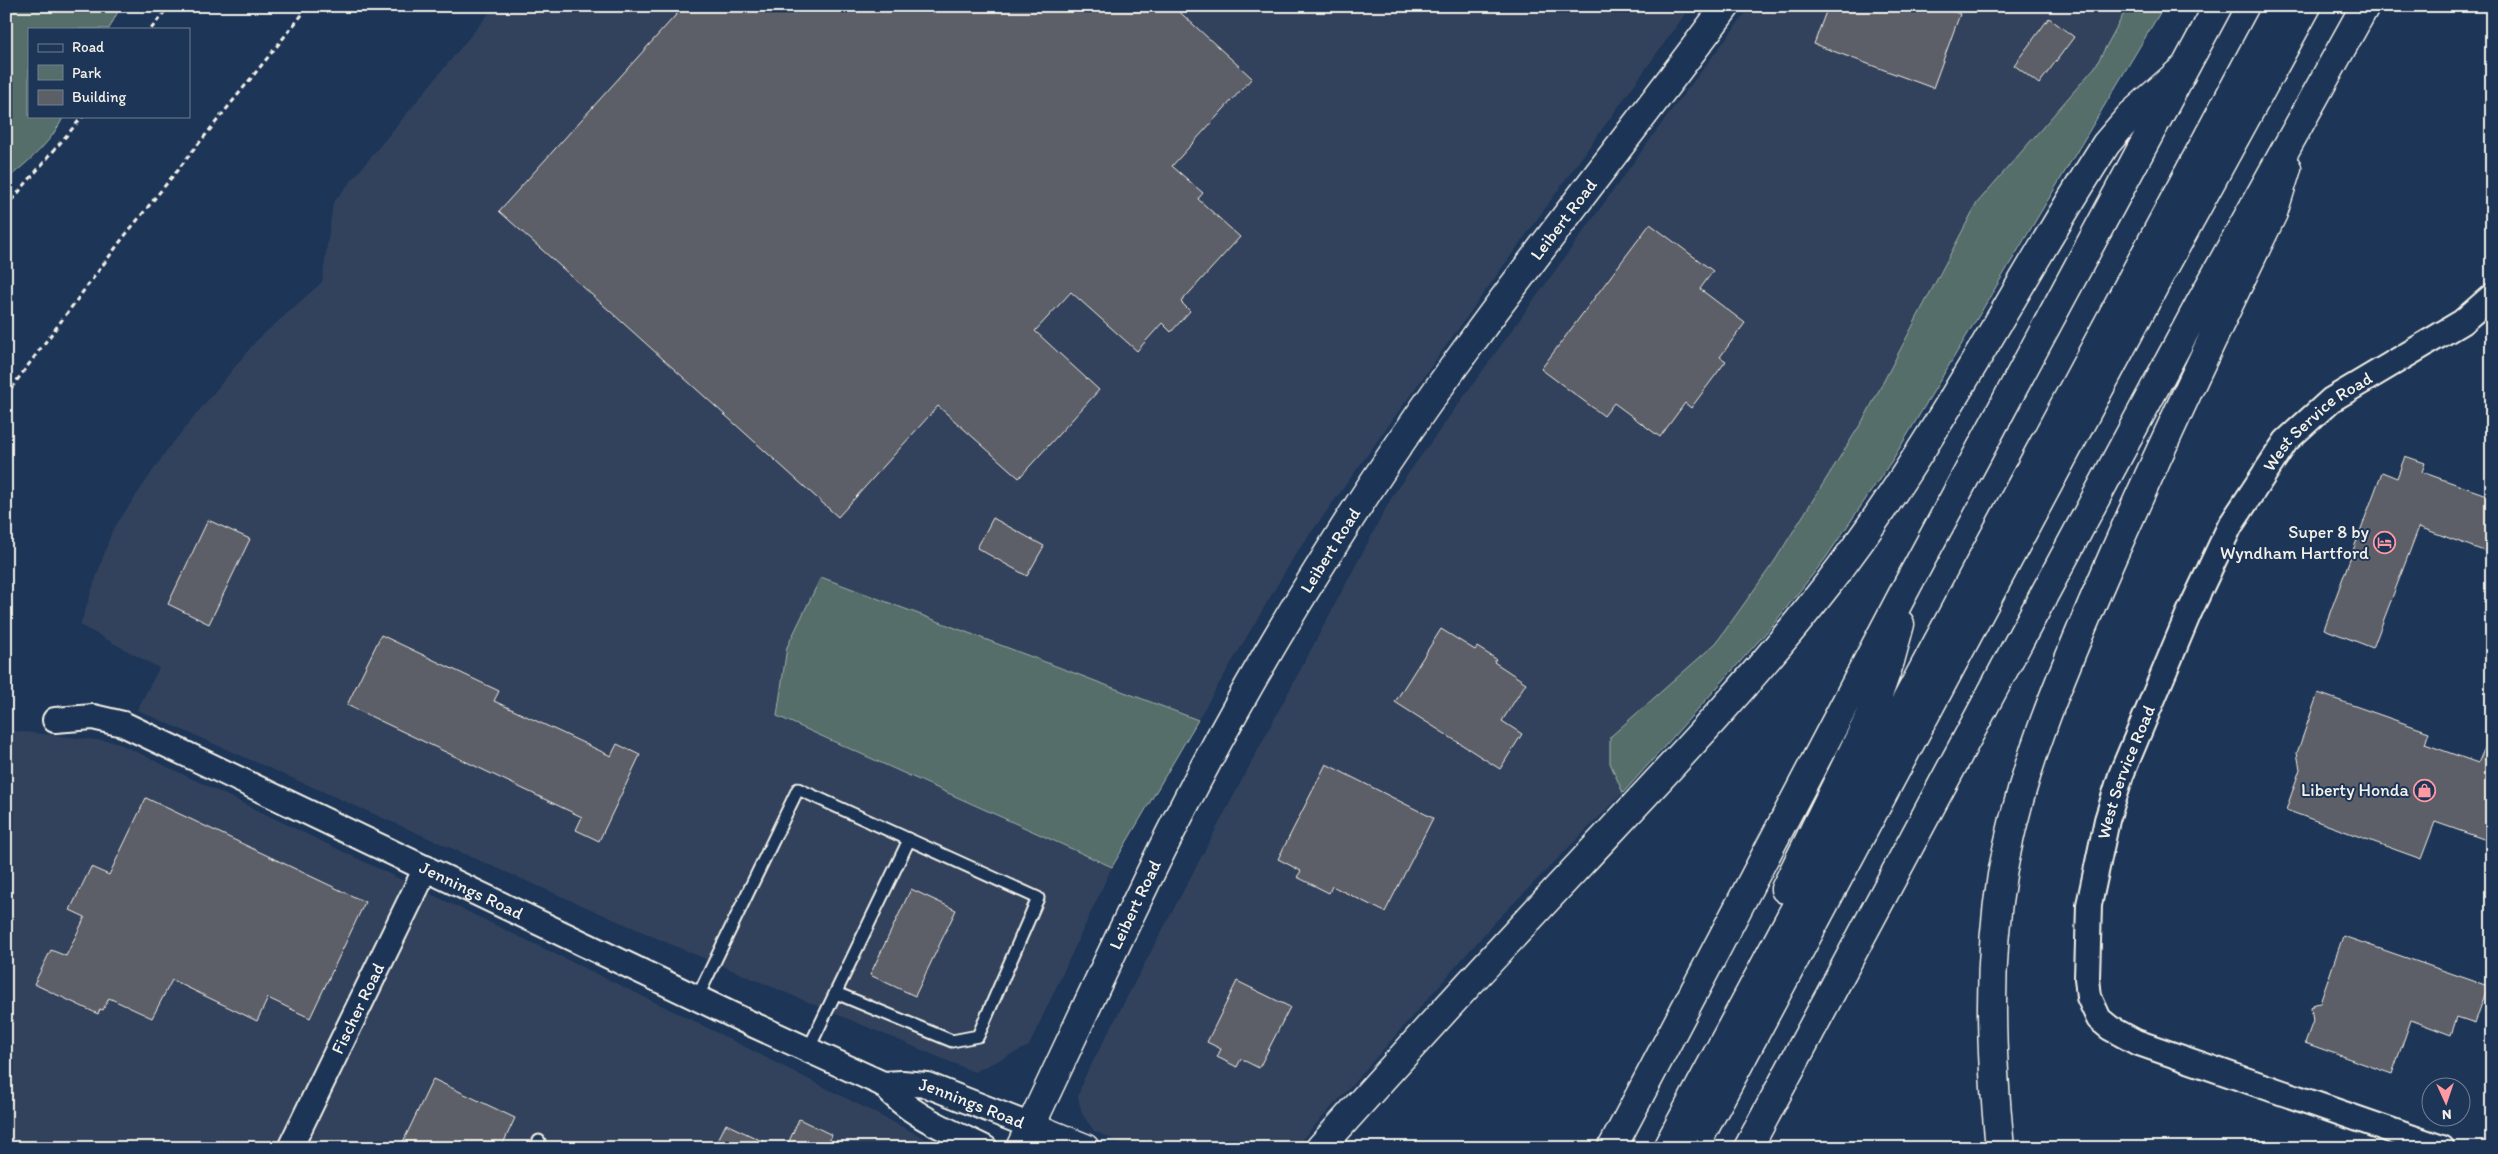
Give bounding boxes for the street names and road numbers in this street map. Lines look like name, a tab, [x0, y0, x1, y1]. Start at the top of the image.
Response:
street label: Leibert Road	[1526, 174, 1602, 265]
street label: West Service Road	[2258, 367, 2376, 475]
street label: Leibert Road	[1295, 503, 1365, 597]
street label: West Service Road	[2092, 702, 2160, 841]
street label: Jennings Road	[416, 856, 527, 925]
street label: Leibert Road	[1104, 856, 1166, 953]
street label: Fischer Road	[326, 959, 389, 1058]
street label: Jennings Road	[918, 1073, 1028, 1134]

